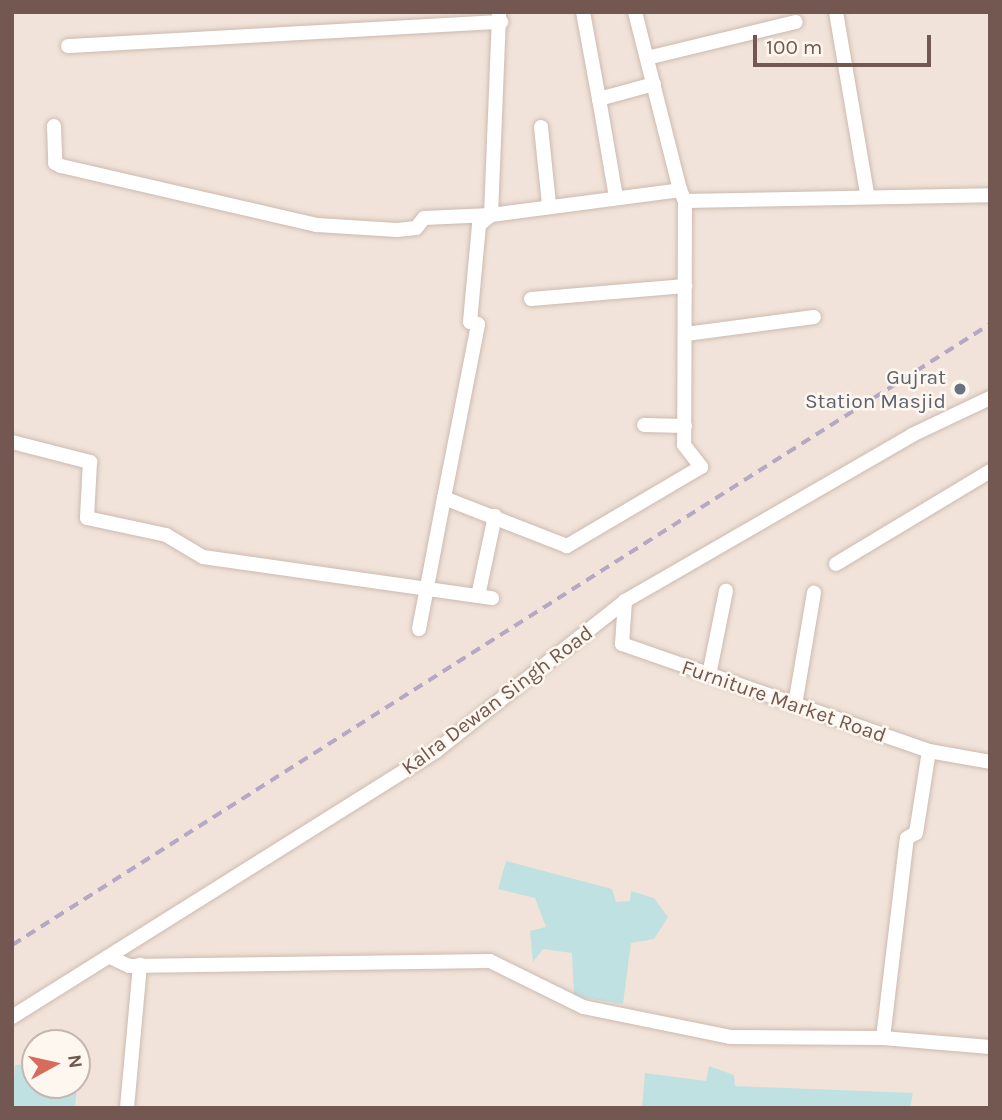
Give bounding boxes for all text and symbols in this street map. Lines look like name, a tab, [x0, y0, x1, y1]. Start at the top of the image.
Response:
scale bar	[757, 21, 936, 65]
text: 100 m	[766, 35, 823, 59]
place label: Gujrat Station Masjid	[805, 364, 946, 414]
marker: Gujrat Station Masjid	[952, 381, 968, 397]
street label: Kalra Dewan Singh Road	[396, 620, 598, 780]
street label: Furniture Market Road	[678, 654, 890, 748]
north arrow	[21, 1029, 91, 1099]
text: N	[63, 1053, 87, 1070]

